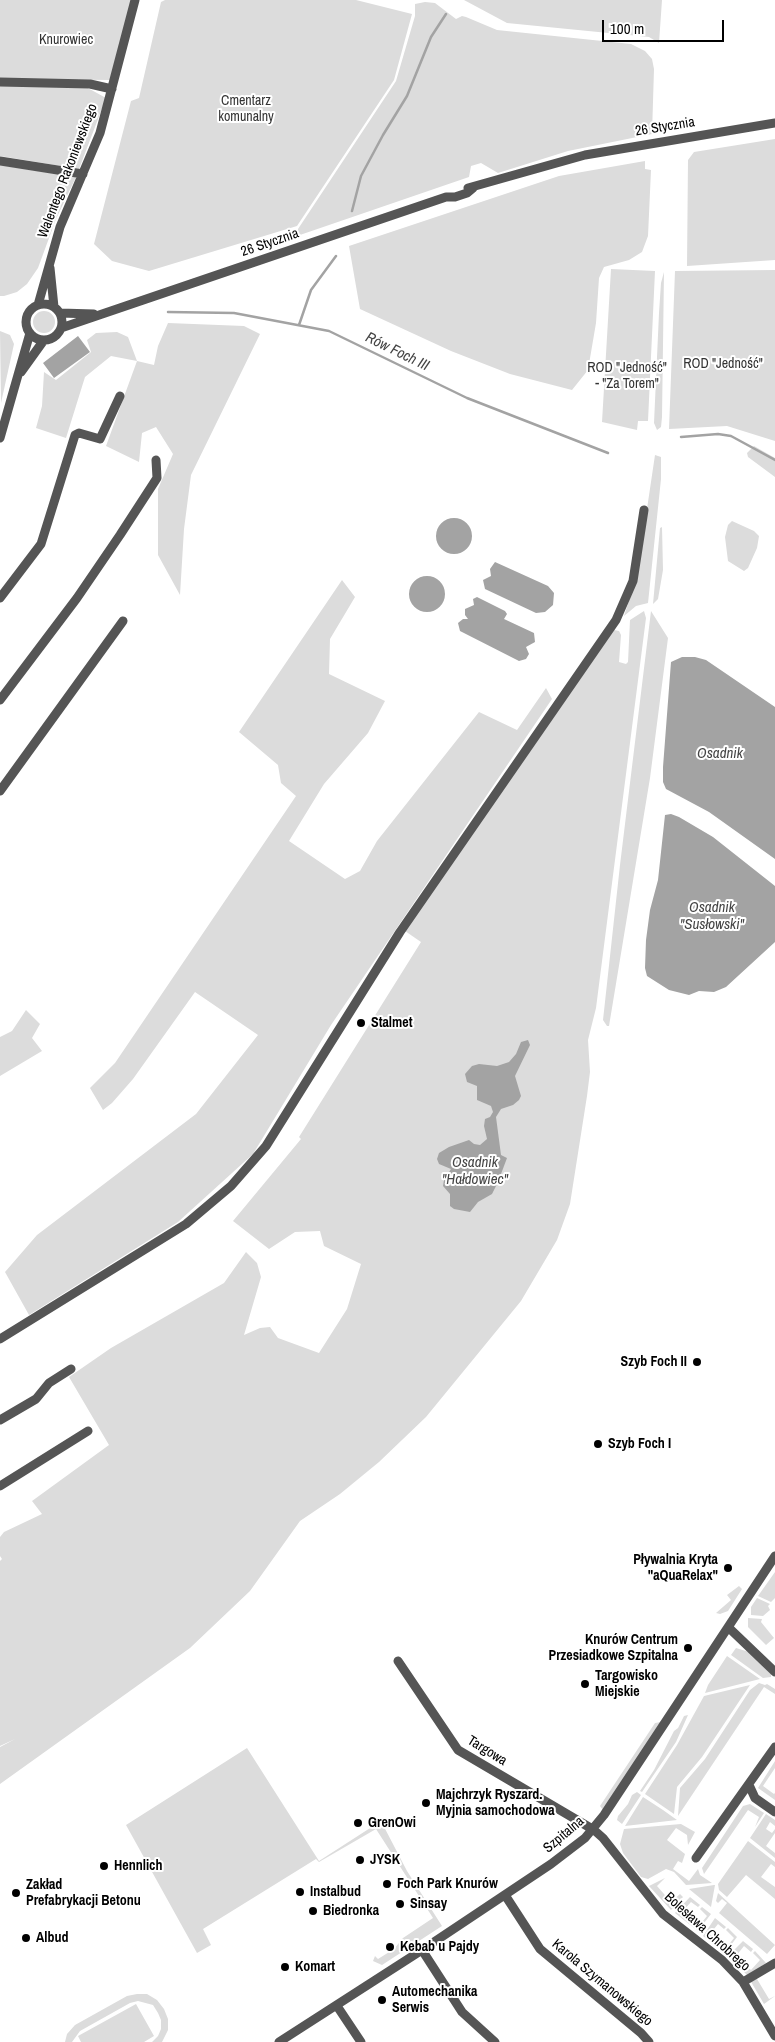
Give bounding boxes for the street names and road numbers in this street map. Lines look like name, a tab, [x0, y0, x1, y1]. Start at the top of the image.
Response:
street label: Walentego Rakoniewskiego	[35, 101, 101, 241]
street label: 26 Stycznia	[634, 114, 696, 140]
street label: 26 Stycznia	[239, 225, 301, 261]
street label: Targowa	[464, 1732, 510, 1770]
street label: Szpitalna	[540, 1813, 588, 1857]
street label: Bolesława Chrobrego	[661, 1889, 753, 1975]
street label: Karola Szymanowskiego	[548, 1936, 656, 2030]

